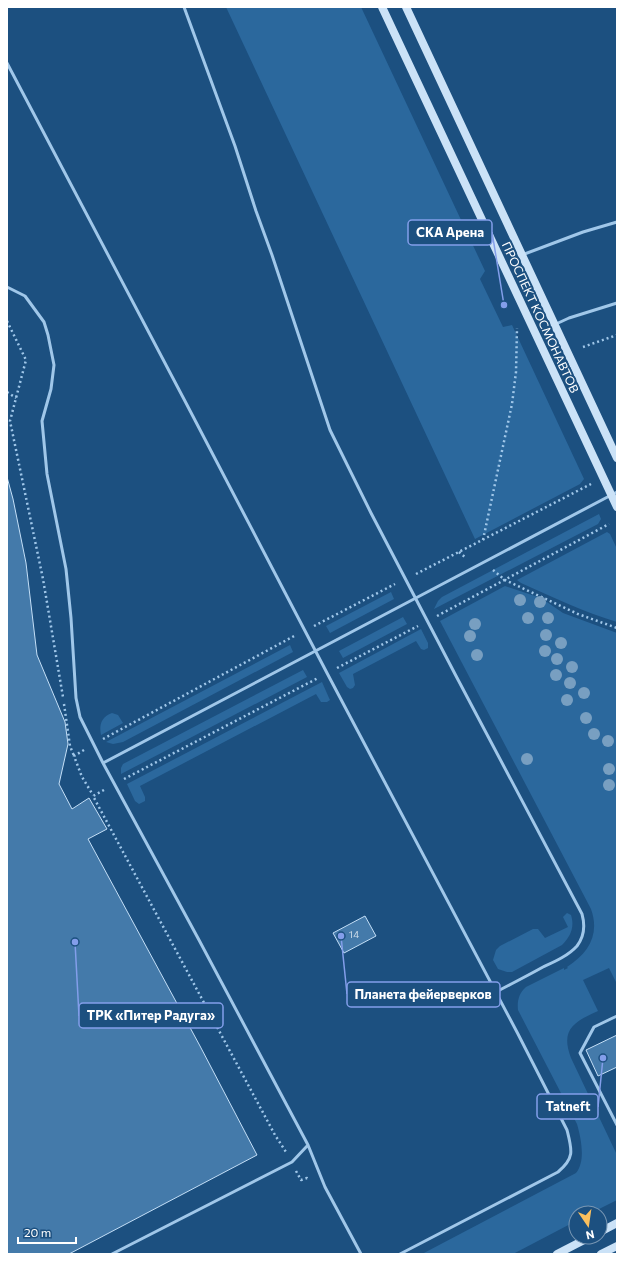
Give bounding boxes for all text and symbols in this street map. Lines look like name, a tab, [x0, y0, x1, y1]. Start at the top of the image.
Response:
callout: СКА Арена	[408, 220, 492, 245]
text: СКА Арена	[416, 224, 484, 240]
street label: ПРОСПЕКТ КОСМОНАВТОВ	[500, 239, 582, 395]
house number: 14	[349, 928, 359, 940]
callout: Планета фейерверков	[347, 982, 500, 1007]
text: Планета фейерверков	[354, 986, 492, 1002]
callout: ТРК «Питер Радуга»	[79, 1003, 223, 1028]
text: ТРК «Питер Радуга»	[87, 1007, 216, 1023]
callout: Tatneft	[537, 1094, 598, 1119]
text: Tatneft	[546, 1098, 591, 1114]
north arrow	[568, 1205, 608, 1245]
scale bar	[18, 1219, 76, 1245]
text: 20 m	[24, 1225, 51, 1239]
text: N	[585, 1228, 596, 1242]

